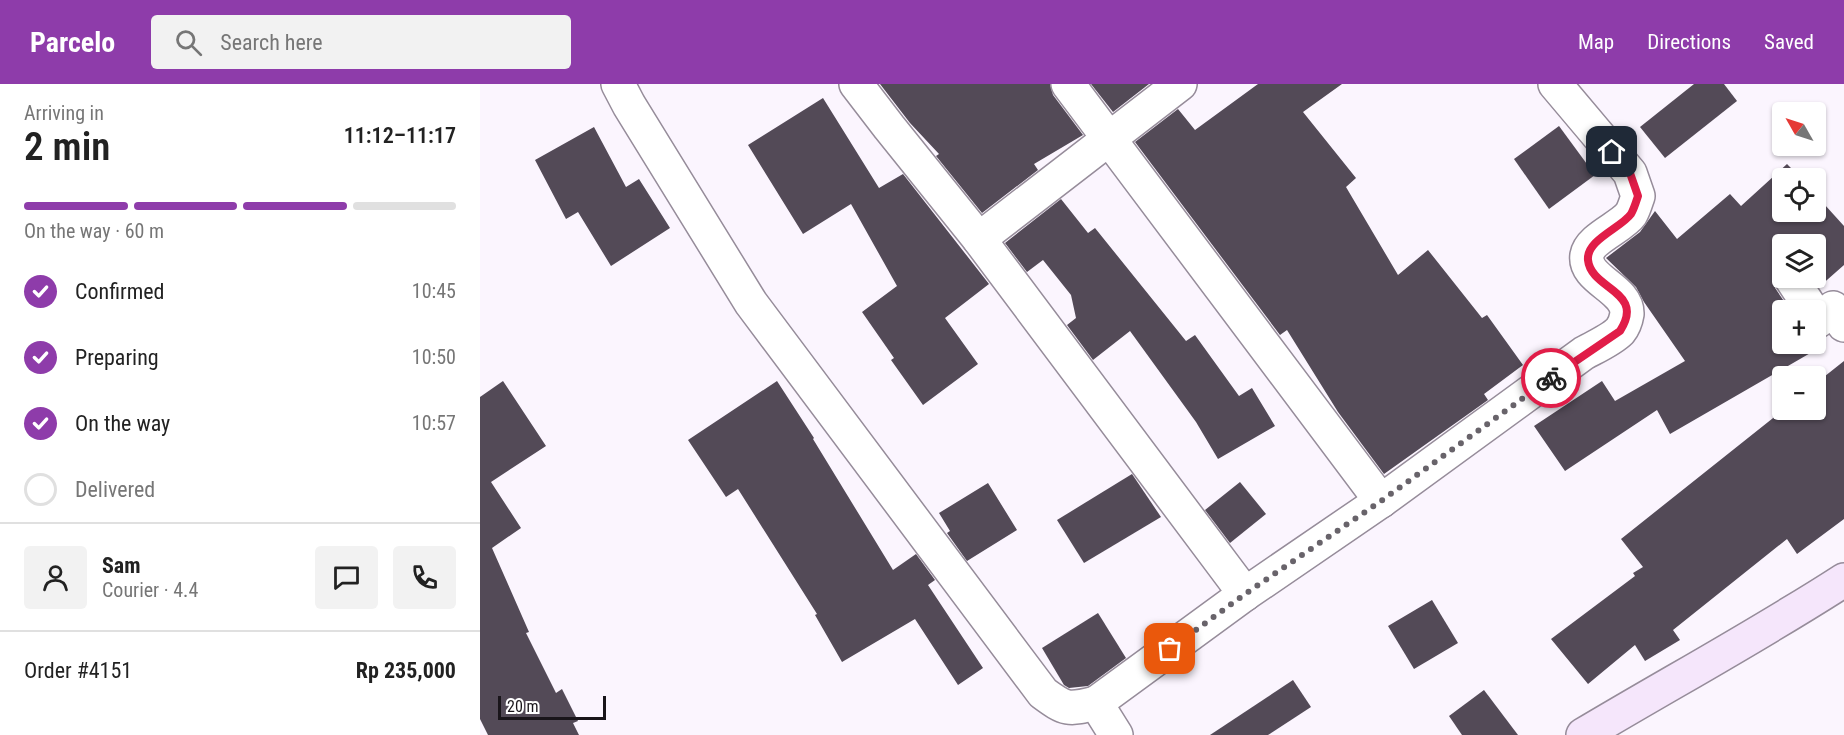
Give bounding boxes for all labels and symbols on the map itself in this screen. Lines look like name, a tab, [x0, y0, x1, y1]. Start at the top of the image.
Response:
north arrow	[1772, 102, 1826, 156]
pin	[1586, 126, 1637, 177]
courier	[1521, 348, 1581, 408]
pin	[1144, 623, 1195, 674]
scale bar	[498, 693, 606, 720]

